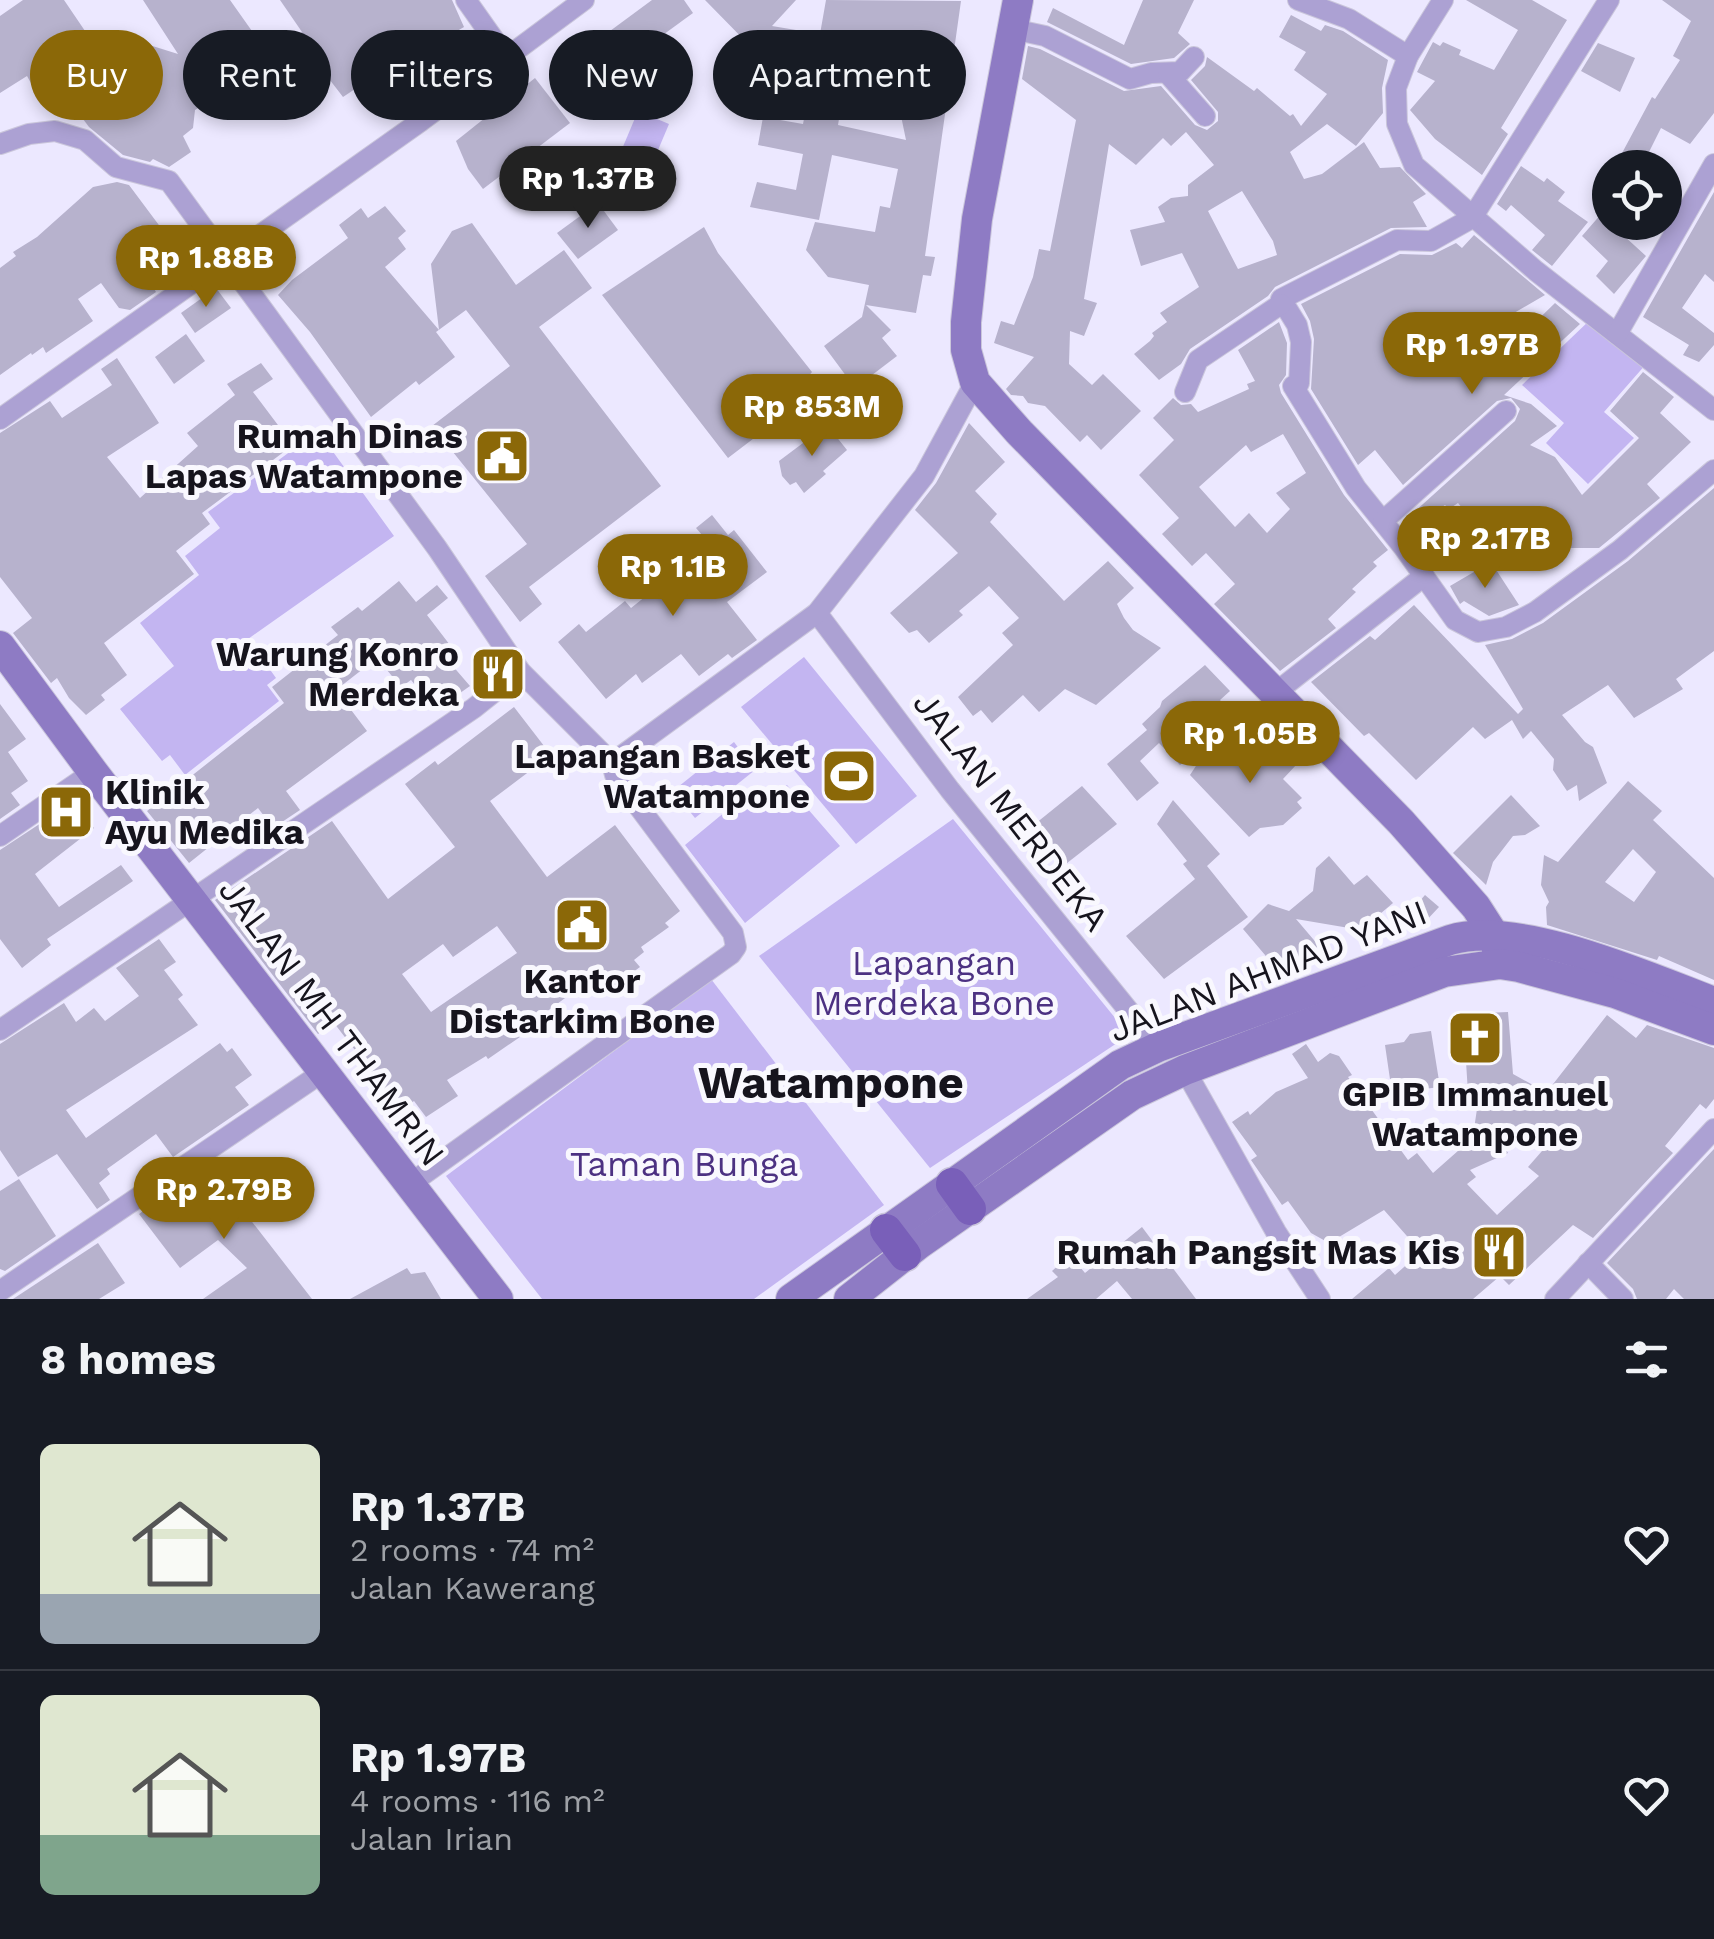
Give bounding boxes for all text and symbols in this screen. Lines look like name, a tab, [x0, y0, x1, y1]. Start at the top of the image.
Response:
chip: Buy	[30, 30, 163, 120]
chip: Rent	[183, 30, 331, 120]
chip: Filters	[351, 30, 529, 120]
chip: New	[549, 30, 693, 120]
chip: Apartment	[713, 30, 966, 120]
pin: Rp 1.37B	[485, 146, 691, 231]
map controls	[1592, 150, 1682, 240]
button: locate	[1592, 150, 1682, 240]
text: Rp 1.37B	[521, 159, 655, 197]
pin: Rp 1.88B	[103, 225, 309, 310]
text: Rp 1.88B	[138, 238, 274, 276]
pin: Rp 1.97B	[1369, 312, 1575, 397]
text: Rp 1.97B	[1405, 325, 1539, 363]
pin: Rp 853M	[720, 374, 904, 459]
text: Rp 853M	[743, 387, 881, 425]
place label: Rumah Dinas Lapas Watampone	[145, 415, 463, 497]
public building icon: Rumah Dinas Lapas Watampone	[472, 426, 532, 486]
pin: Rp 2.17B	[1382, 506, 1588, 591]
text: Rp 2.17B	[1419, 519, 1551, 557]
pin: Rp 1.1B	[581, 534, 765, 619]
text: Rp 1.1B	[620, 547, 726, 585]
place label: Warung Konro Merdeka	[216, 633, 460, 715]
restaurant icon: Warung Konro Merdeka	[468, 644, 528, 704]
street label: JALAN MERDEKA	[904, 683, 1118, 939]
pin: Rp 1.05B	[1147, 701, 1353, 786]
text: Rp 1.05B	[1183, 714, 1317, 752]
place label: Lapangan Basket Watampone	[514, 735, 810, 817]
sports icon: Lapangan Basket Watampone	[819, 746, 879, 806]
place label: Klinik Ayu Medika	[105, 771, 305, 853]
hospital icon: Klinik Ayu Medika	[36, 782, 96, 842]
street label: JALAN MH THAMRIN	[210, 870, 454, 1174]
street label: JALAN AHMAD YANI	[1103, 891, 1433, 1051]
public building icon: Kantor Distarkim Bone	[552, 895, 612, 955]
park label: Lapangan Merdeka Bone	[813, 942, 1055, 1024]
place label: Kantor Distarkim Bone	[449, 960, 715, 1042]
church icon: GPIB Immanuel Watampone	[1445, 1008, 1505, 1068]
district label: Watampone	[698, 1056, 964, 1109]
place label: GPIB Immanuel Watampone	[1342, 1073, 1609, 1155]
park label: Taman Bunga	[570, 1143, 798, 1185]
pin: Rp 2.79B	[121, 1157, 327, 1242]
text: Rp 2.79B	[156, 1170, 293, 1208]
restaurant icon: Rumah Pangsit Mas Kis	[1469, 1222, 1529, 1282]
place label: Rumah Pangsit Mas Kis	[1057, 1231, 1460, 1273]
icon: filters	[1619, 1332, 1674, 1387]
text: 8 homes	[40, 1335, 216, 1384]
text: Rp 1.37B	[350, 1482, 525, 1531]
icon: home	[120, 1484, 240, 1604]
icon: heart	[1619, 1517, 1674, 1572]
text: 2 rooms · 74 m²	[350, 1531, 594, 1569]
text: Jalan Kawerang	[350, 1569, 595, 1607]
text: Rp 1.97B	[350, 1733, 526, 1782]
icon: home	[120, 1735, 240, 1855]
icon: heart	[1619, 1768, 1674, 1823]
text: 4 rooms · 116 m²	[350, 1782, 605, 1820]
text: Jalan Irian	[350, 1820, 513, 1858]

